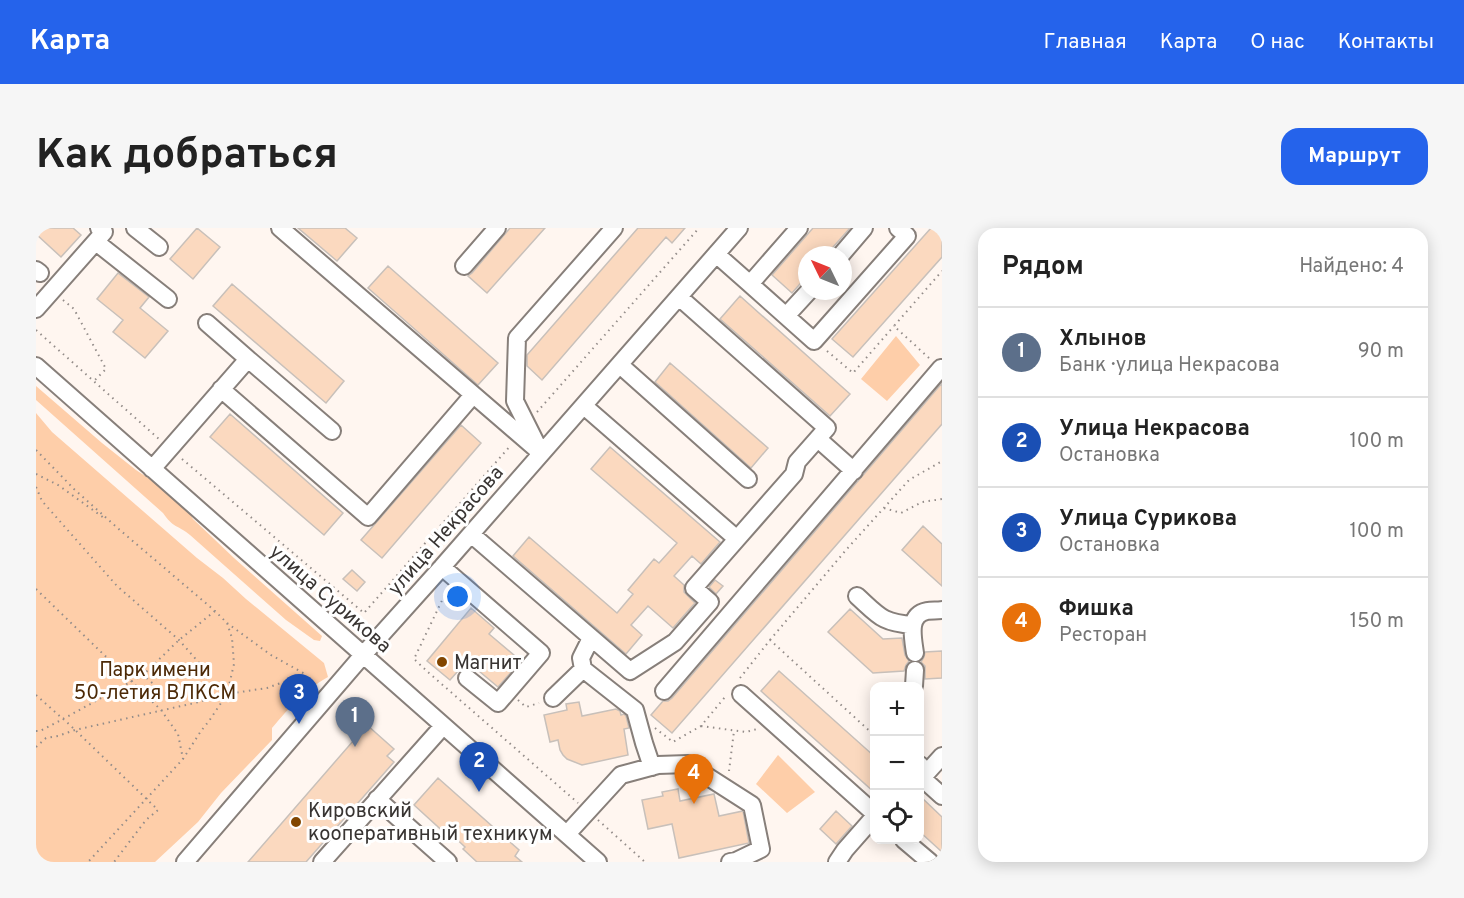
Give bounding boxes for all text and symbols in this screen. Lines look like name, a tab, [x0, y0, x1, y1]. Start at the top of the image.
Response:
text: Карта	[30, 24, 110, 60]
text: Главная	[1043, 29, 1127, 56]
text: Карта	[1160, 29, 1217, 56]
text: О нас	[1250, 29, 1305, 56]
text: Контакты	[1338, 29, 1434, 56]
button: Маршрут	[1281, 128, 1428, 185]
text: Как добраться	[36, 130, 338, 183]
north arrow	[798, 246, 852, 300]
text: Рядом	[1002, 251, 1084, 284]
text: Найдено: 4	[1299, 254, 1404, 280]
text: Хлынов	[1059, 326, 1147, 353]
text: 1	[1018, 339, 1026, 365]
text: 90 m	[1358, 339, 1404, 365]
text: Банк · улица Некрасова	[1059, 353, 1280, 379]
text: Улица Некрасова	[1059, 416, 1250, 443]
text: 2	[1015, 429, 1028, 455]
text: 100 m	[1349, 429, 1404, 455]
text: Остановка	[1059, 443, 1160, 469]
street label: улица Некрасова	[383, 461, 510, 602]
text: Улица Сурикова	[1059, 506, 1237, 533]
text: 3	[1016, 519, 1028, 545]
text: 100 m	[1349, 519, 1404, 545]
text: Остановка	[1059, 533, 1160, 559]
street label: улица Сурикова	[263, 539, 396, 660]
your location	[443, 582, 472, 611]
text: Фишка	[1059, 596, 1134, 623]
text: 4	[1015, 609, 1028, 635]
text: 150 m	[1350, 609, 1404, 635]
text: Ресторан	[1059, 623, 1147, 649]
place label: Магнит	[454, 651, 522, 677]
marker: Магнит	[435, 655, 449, 669]
park label: Парк имени 50-летия ВЛКСМ	[74, 658, 236, 707]
pin: 3	[280, 674, 318, 724]
map controls	[870, 682, 924, 844]
button: +	[870, 682, 924, 736]
pin: 1	[336, 698, 374, 747]
button: −	[870, 736, 924, 790]
pin: 2	[460, 742, 498, 792]
pin: 4	[674, 754, 714, 804]
button: locate	[870, 790, 924, 844]
place label: Кировский кооперативный техникум	[308, 799, 553, 848]
marker: Кировский кооперативный техникум	[289, 815, 303, 829]

